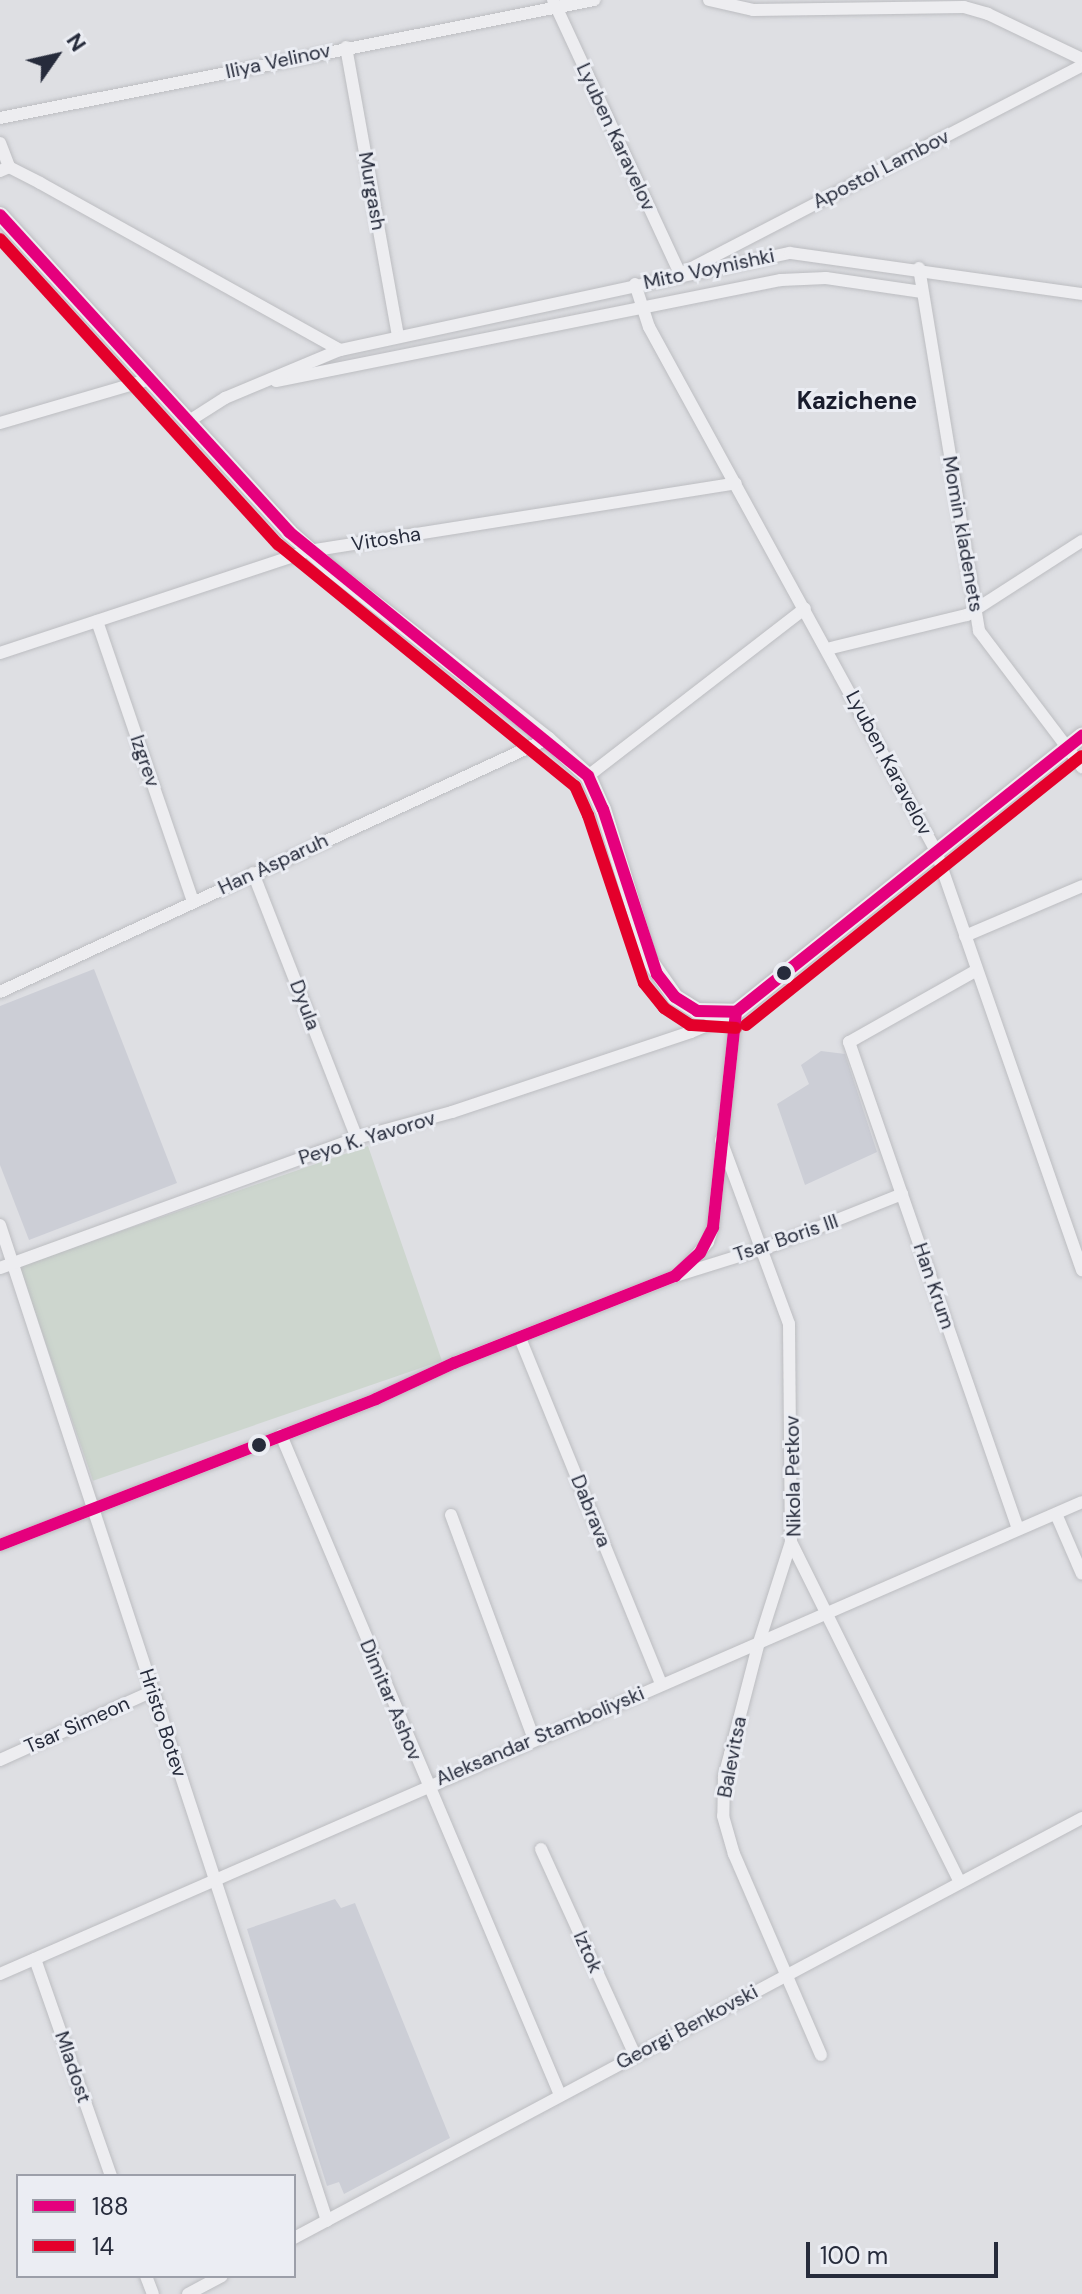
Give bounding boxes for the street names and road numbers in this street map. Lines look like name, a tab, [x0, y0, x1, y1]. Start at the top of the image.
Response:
street label: Iliya Velinov	[223, 38, 333, 84]
street label: Lyuben Karavelov	[571, 59, 661, 215]
street label: Apostol Lambov	[809, 124, 953, 214]
street label: Murgash	[353, 150, 391, 232]
street label: Mito Voynishki	[641, 243, 777, 295]
street label: Momin kladenets	[937, 454, 989, 614]
street label: Vitosha	[350, 522, 422, 556]
street label: Lyuben Karavelov	[841, 687, 937, 839]
street label: Izgrev	[125, 732, 165, 790]
street label: Han Asparuh	[214, 828, 332, 900]
street label: Dyula	[285, 977, 325, 1033]
street label: Peyo K. Yavorov	[296, 1106, 438, 1170]
street label: Tsar Boris III	[731, 1209, 841, 1267]
street label: Han Krum	[908, 1240, 960, 1332]
street label: Nikola Petkov	[780, 1415, 806, 1537]
street label: Dabrava	[566, 1471, 616, 1551]
street label: Dimitar Ashov	[355, 1636, 427, 1764]
street label: Hristo Botev	[134, 1666, 192, 1780]
street label: Aleksandar Stamboliyski	[432, 1681, 648, 1791]
street label: Tsar Simeon	[21, 1691, 133, 1759]
street label: Balevitsa	[712, 1714, 752, 1800]
street label: Iztok	[568, 1927, 608, 1977]
street label: Georgi Benkovski	[612, 1979, 762, 2075]
street label: Mladost	[50, 2028, 96, 2106]

